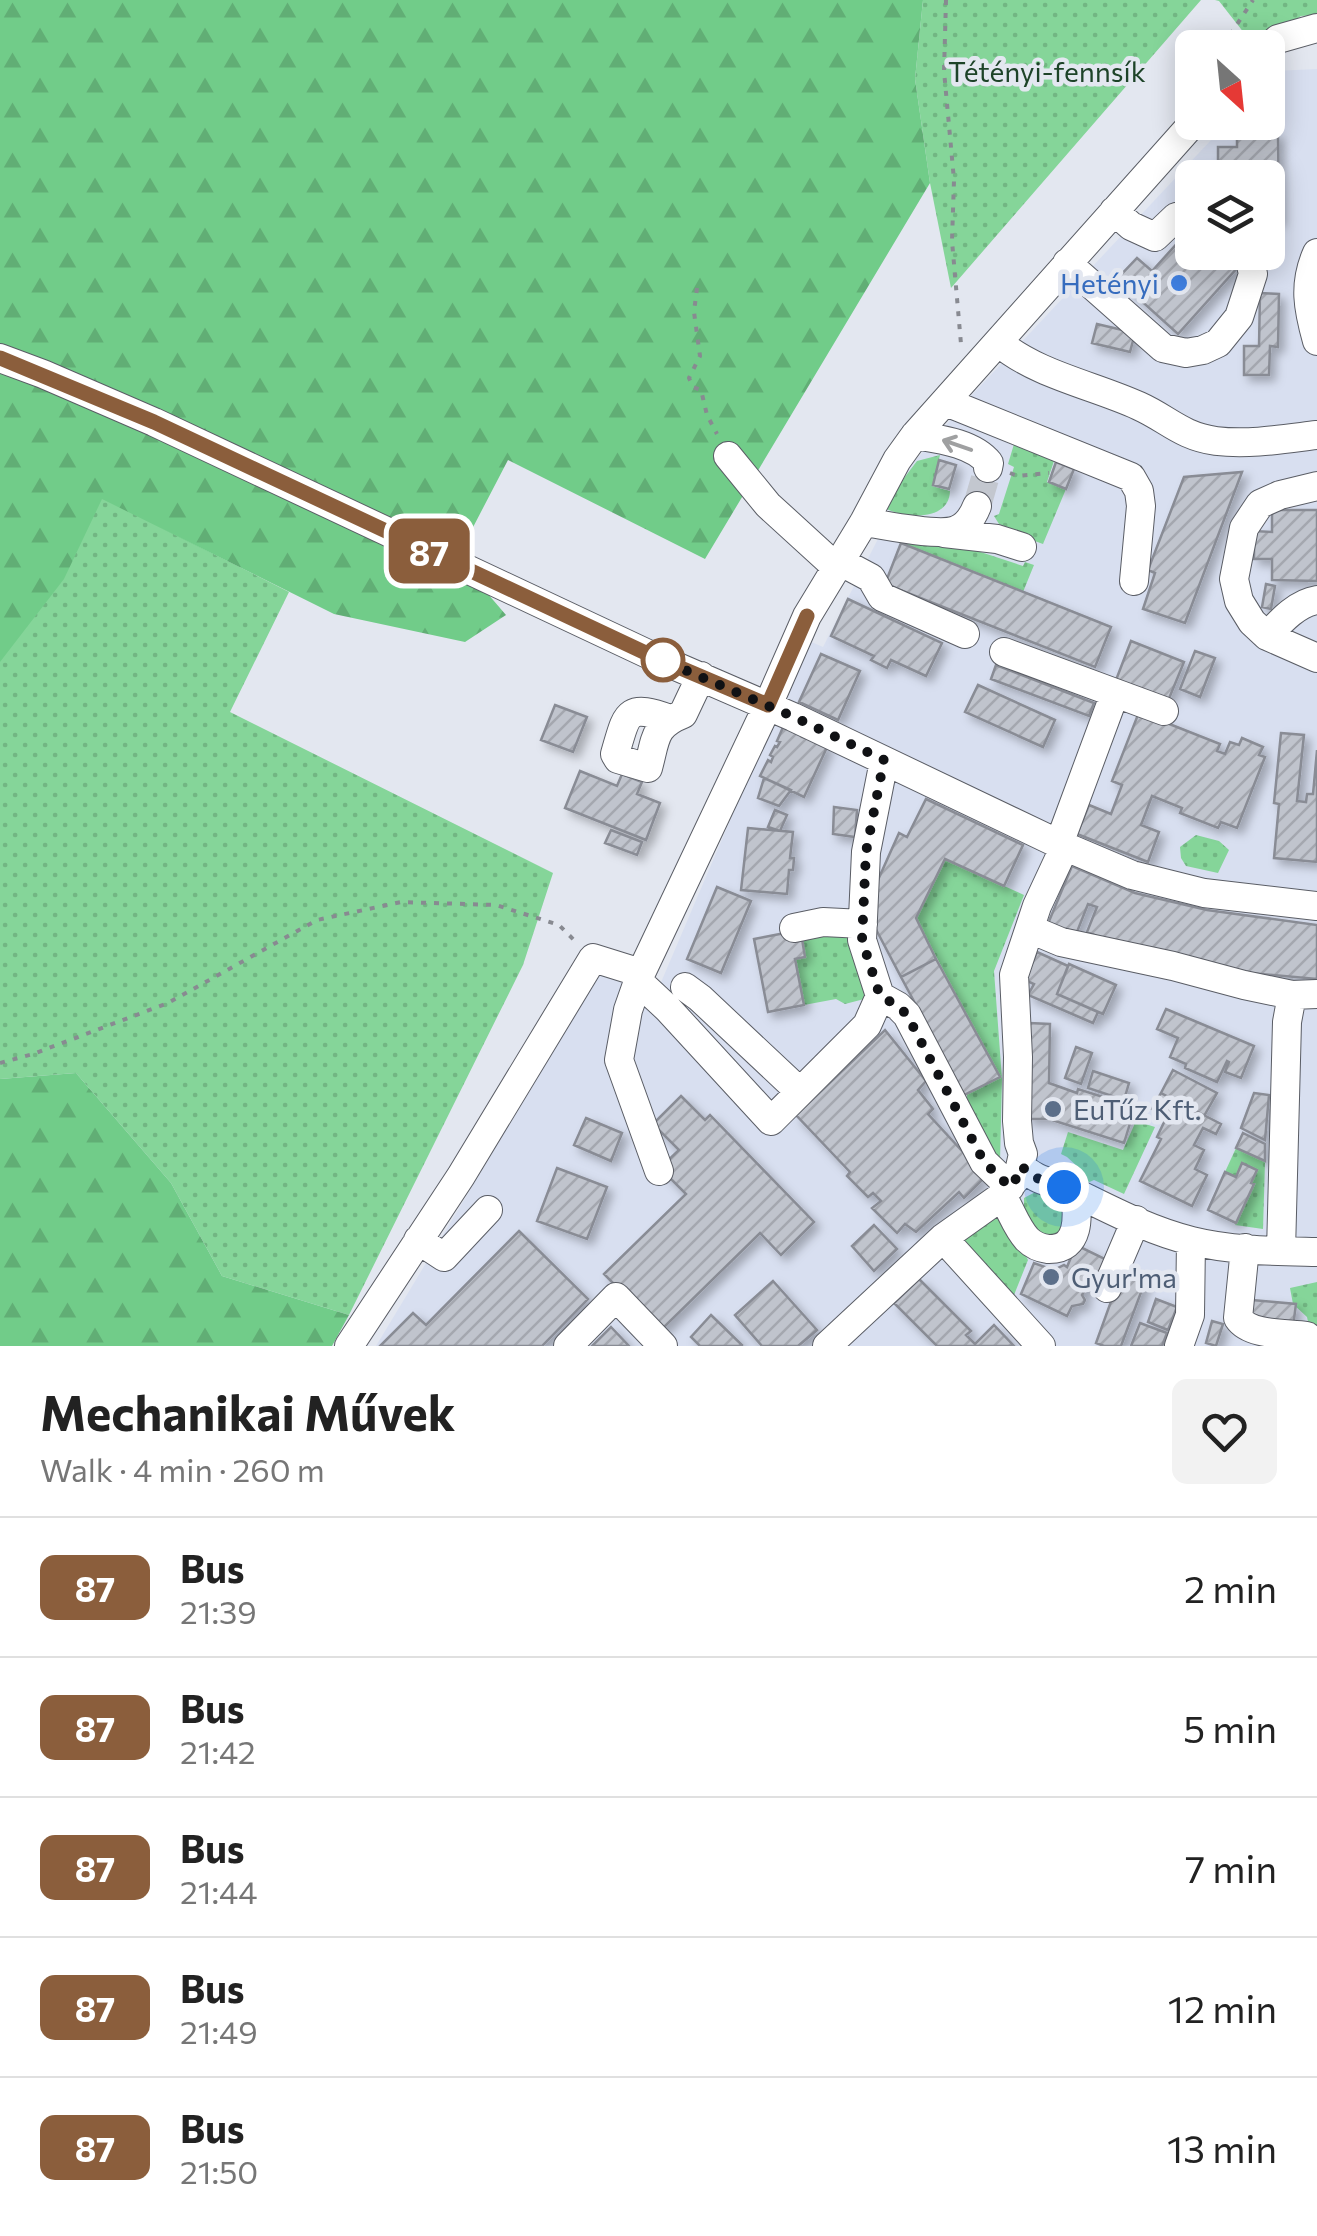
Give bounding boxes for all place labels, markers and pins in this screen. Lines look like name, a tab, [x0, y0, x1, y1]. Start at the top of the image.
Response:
place label: Hetényi	[1060, 266, 1159, 300]
marker: Hetényi	[1168, 272, 1190, 294]
unlabelled marker	[642, 639, 684, 681]
place label: EuTűz Kft.	[1073, 1092, 1201, 1126]
marker: EuTűz Kft.	[1042, 1098, 1064, 1120]
place label: Gyur'ma	[1071, 1260, 1177, 1294]
marker: Gyur'ma	[1040, 1266, 1062, 1288]

